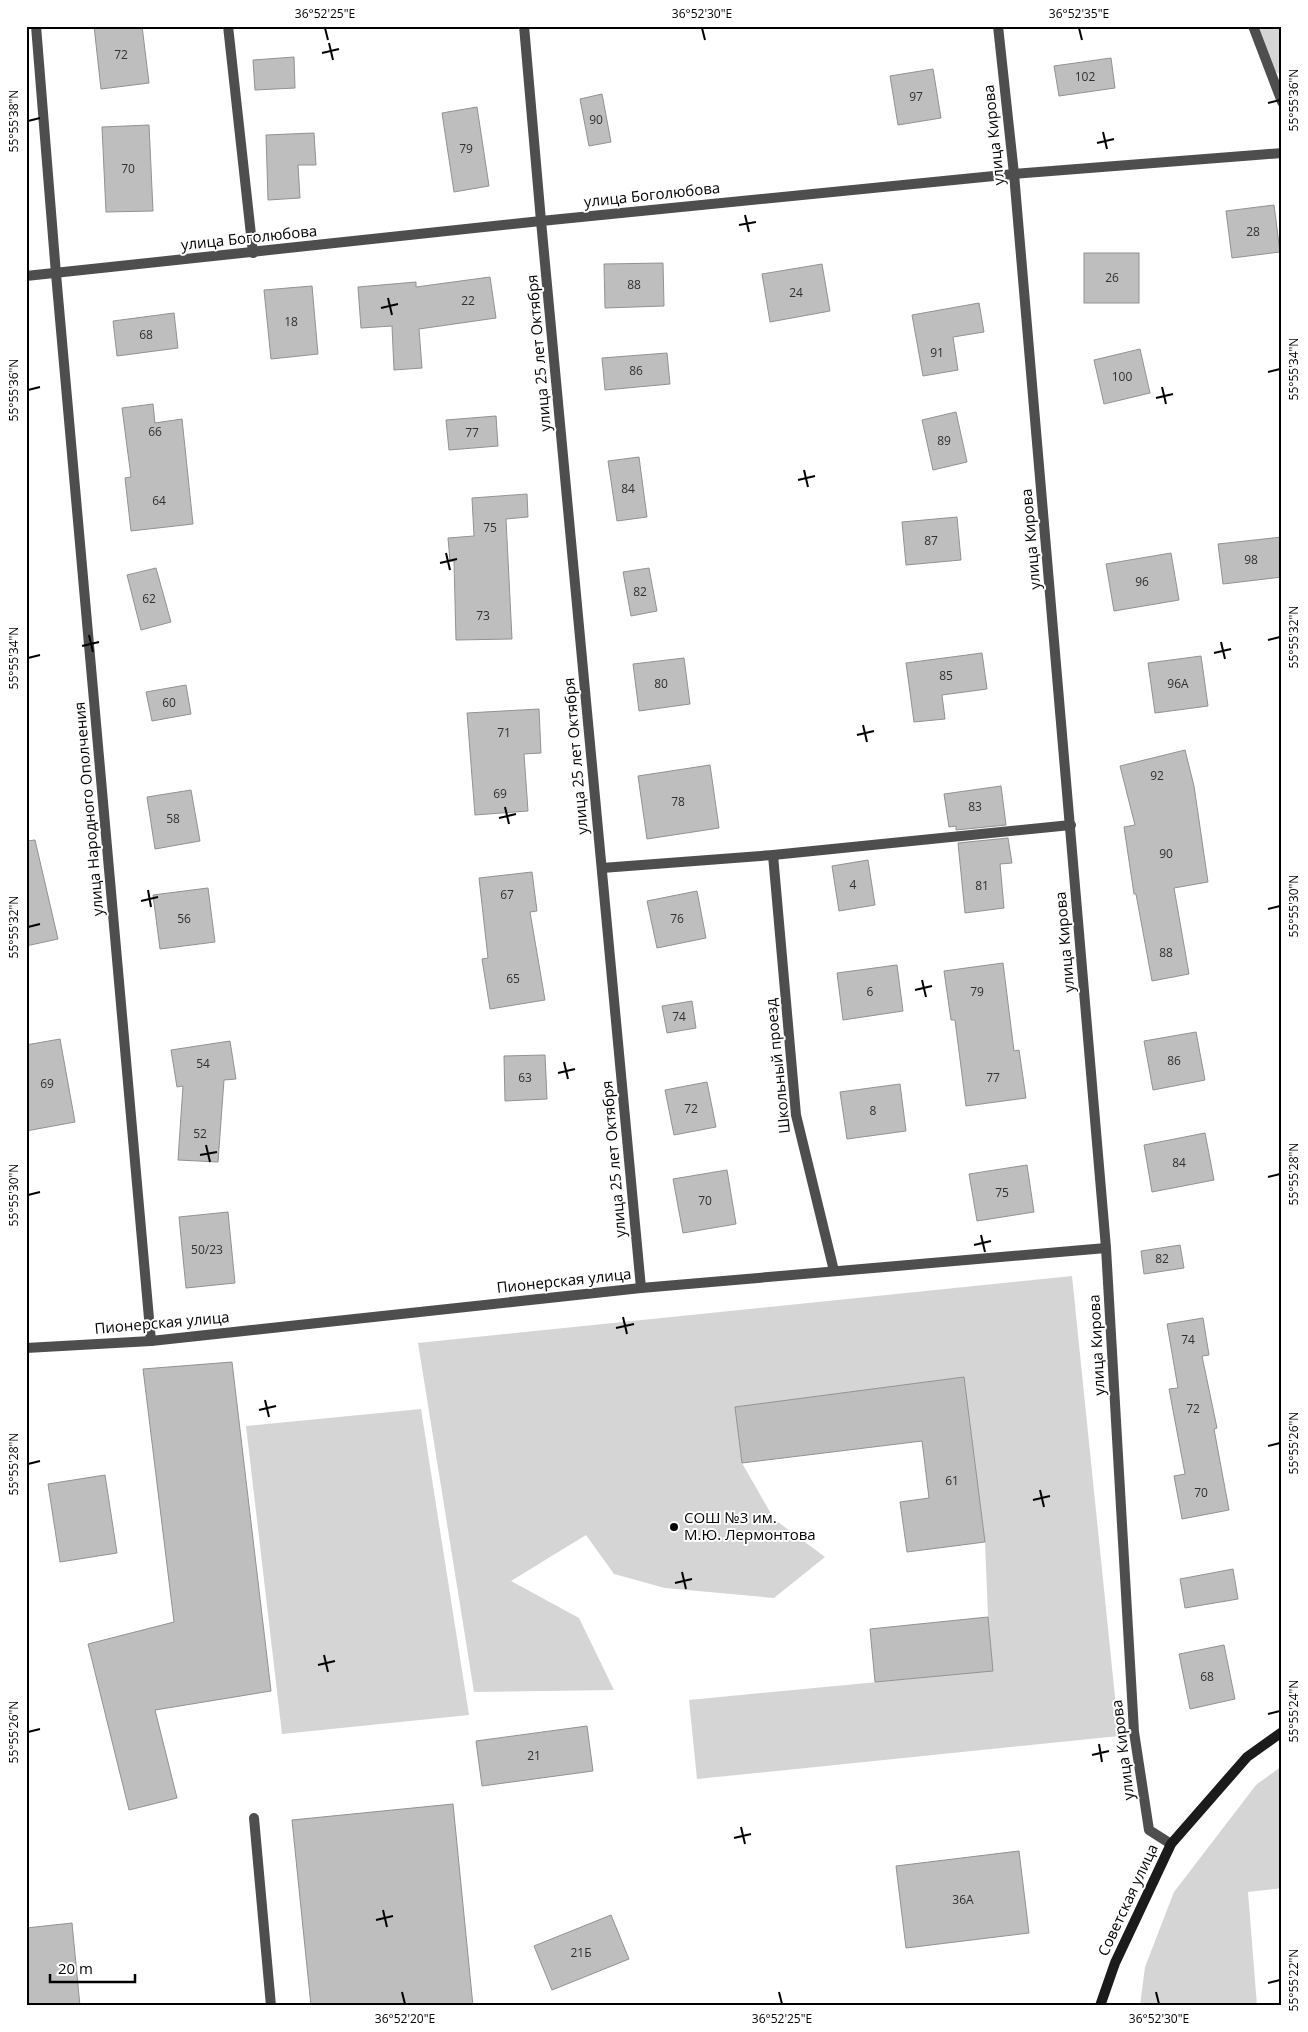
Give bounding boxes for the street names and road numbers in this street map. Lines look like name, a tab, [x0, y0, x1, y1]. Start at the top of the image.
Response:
street label: улица Кирова	[978, 84, 1008, 186]
street label: улица Боголюбова	[583, 177, 721, 211]
street label: улица Боголюбова	[180, 220, 318, 254]
street label: улица 25 лет Октября	[521, 274, 555, 432]
street label: улица Кирова	[1016, 488, 1044, 590]
street label: улица 25 лет Октября	[558, 677, 592, 835]
street label: улица Народного Ополчения	[69, 701, 107, 917]
street label: улица Кирова	[1050, 891, 1078, 993]
street label: Школьный проезд	[760, 997, 794, 1135]
street label: улица 25 лет Октября	[596, 1080, 630, 1238]
street label: Пионерская улица	[496, 1263, 632, 1297]
street label: улица Кирова	[1083, 1294, 1109, 1396]
street label: Пионерская улица	[94, 1306, 230, 1338]
street label: улица Кирова	[1106, 1699, 1138, 1802]
street label: Советская улица	[1092, 1840, 1162, 1959]

